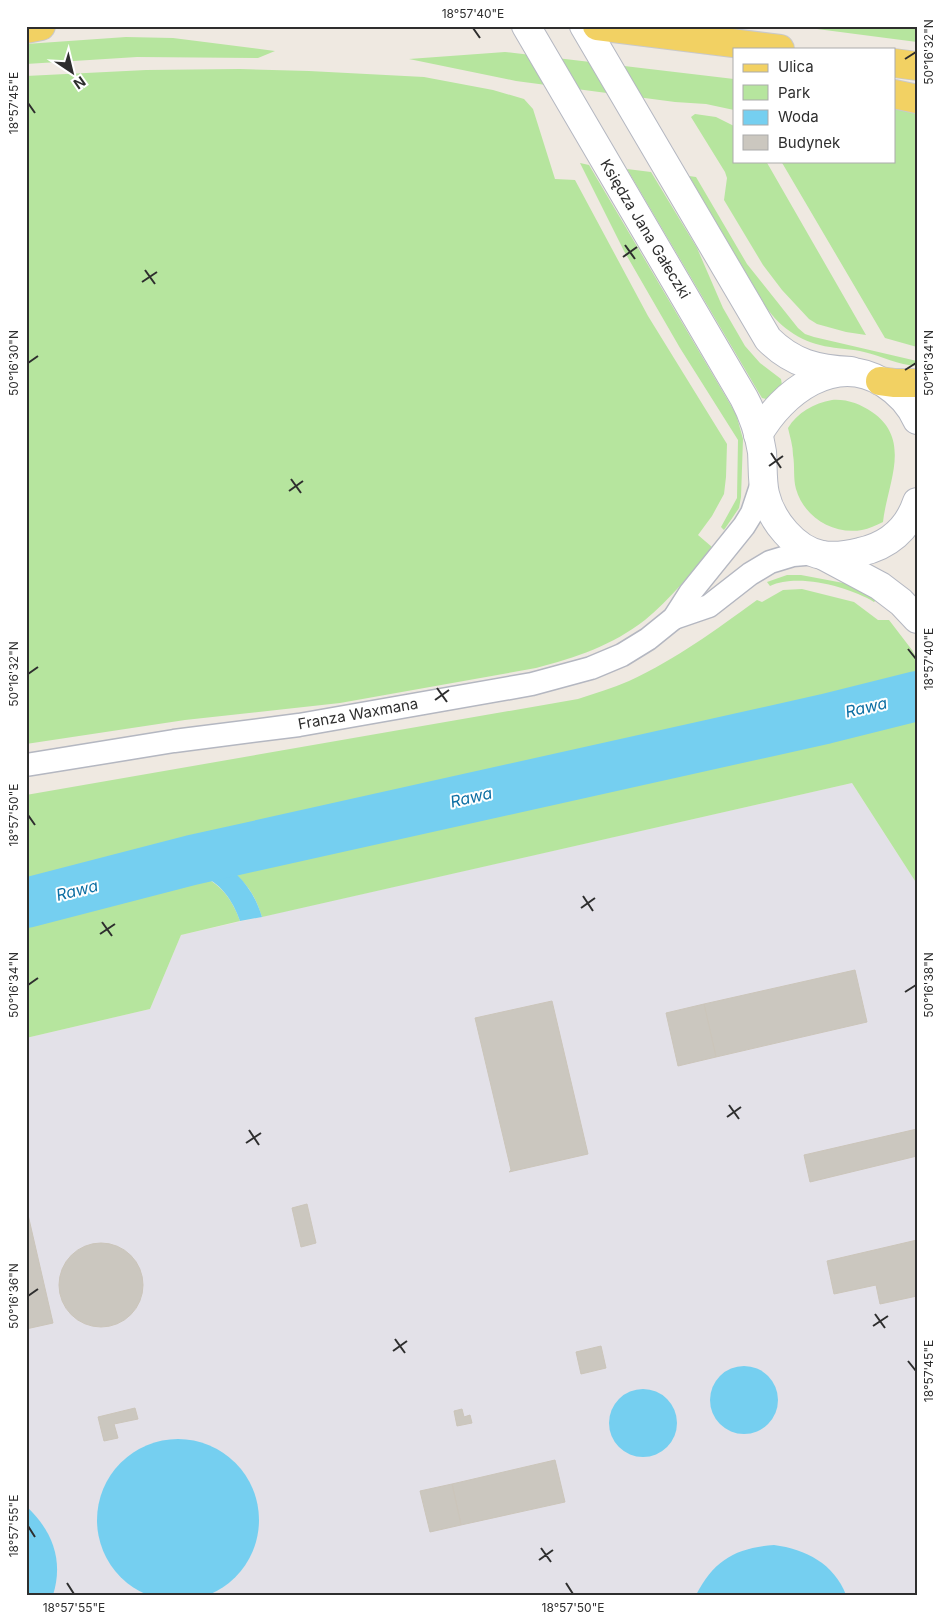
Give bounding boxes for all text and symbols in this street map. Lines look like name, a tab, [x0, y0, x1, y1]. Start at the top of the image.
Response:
text: 18°57'40"E	[442, 6, 504, 21]
text: 50°16'32"N	[921, 19, 936, 85]
north arrow	[48, 48, 98, 98]
legend	[733, 48, 896, 162]
text: Ulica	[778, 57, 814, 76]
text: 18°57'45"E	[6, 72, 21, 134]
text: N	[70, 73, 89, 93]
text: Park	[778, 83, 811, 102]
text: Woda	[778, 107, 819, 126]
text: Budynek	[778, 133, 841, 152]
street label: Księdza Jana Gałeczki	[596, 156, 695, 302]
text: 50°16'30"N	[6, 330, 21, 396]
text: 50°16'34"N	[921, 330, 936, 396]
text: 18°57'40"E	[921, 628, 936, 690]
text: 50°16'32"N	[6, 641, 21, 707]
water label: Rawa	[843, 692, 889, 722]
street label: Franza Waxmana	[296, 694, 420, 733]
water label: Rawa	[448, 782, 494, 812]
text: 18°57'50"E	[6, 784, 21, 846]
water label: Rawa	[54, 875, 100, 905]
text: 50°16'34"N	[6, 952, 21, 1018]
text: 50°16'38"N	[921, 952, 936, 1018]
text: 50°16'36"N	[6, 1263, 21, 1329]
text: 18°57'45"E	[921, 1340, 936, 1402]
text: 18°57'55"E	[6, 1495, 21, 1557]
text: 18°57'55"E	[43, 1600, 105, 1615]
text: 18°57'50"E	[542, 1600, 604, 1615]

